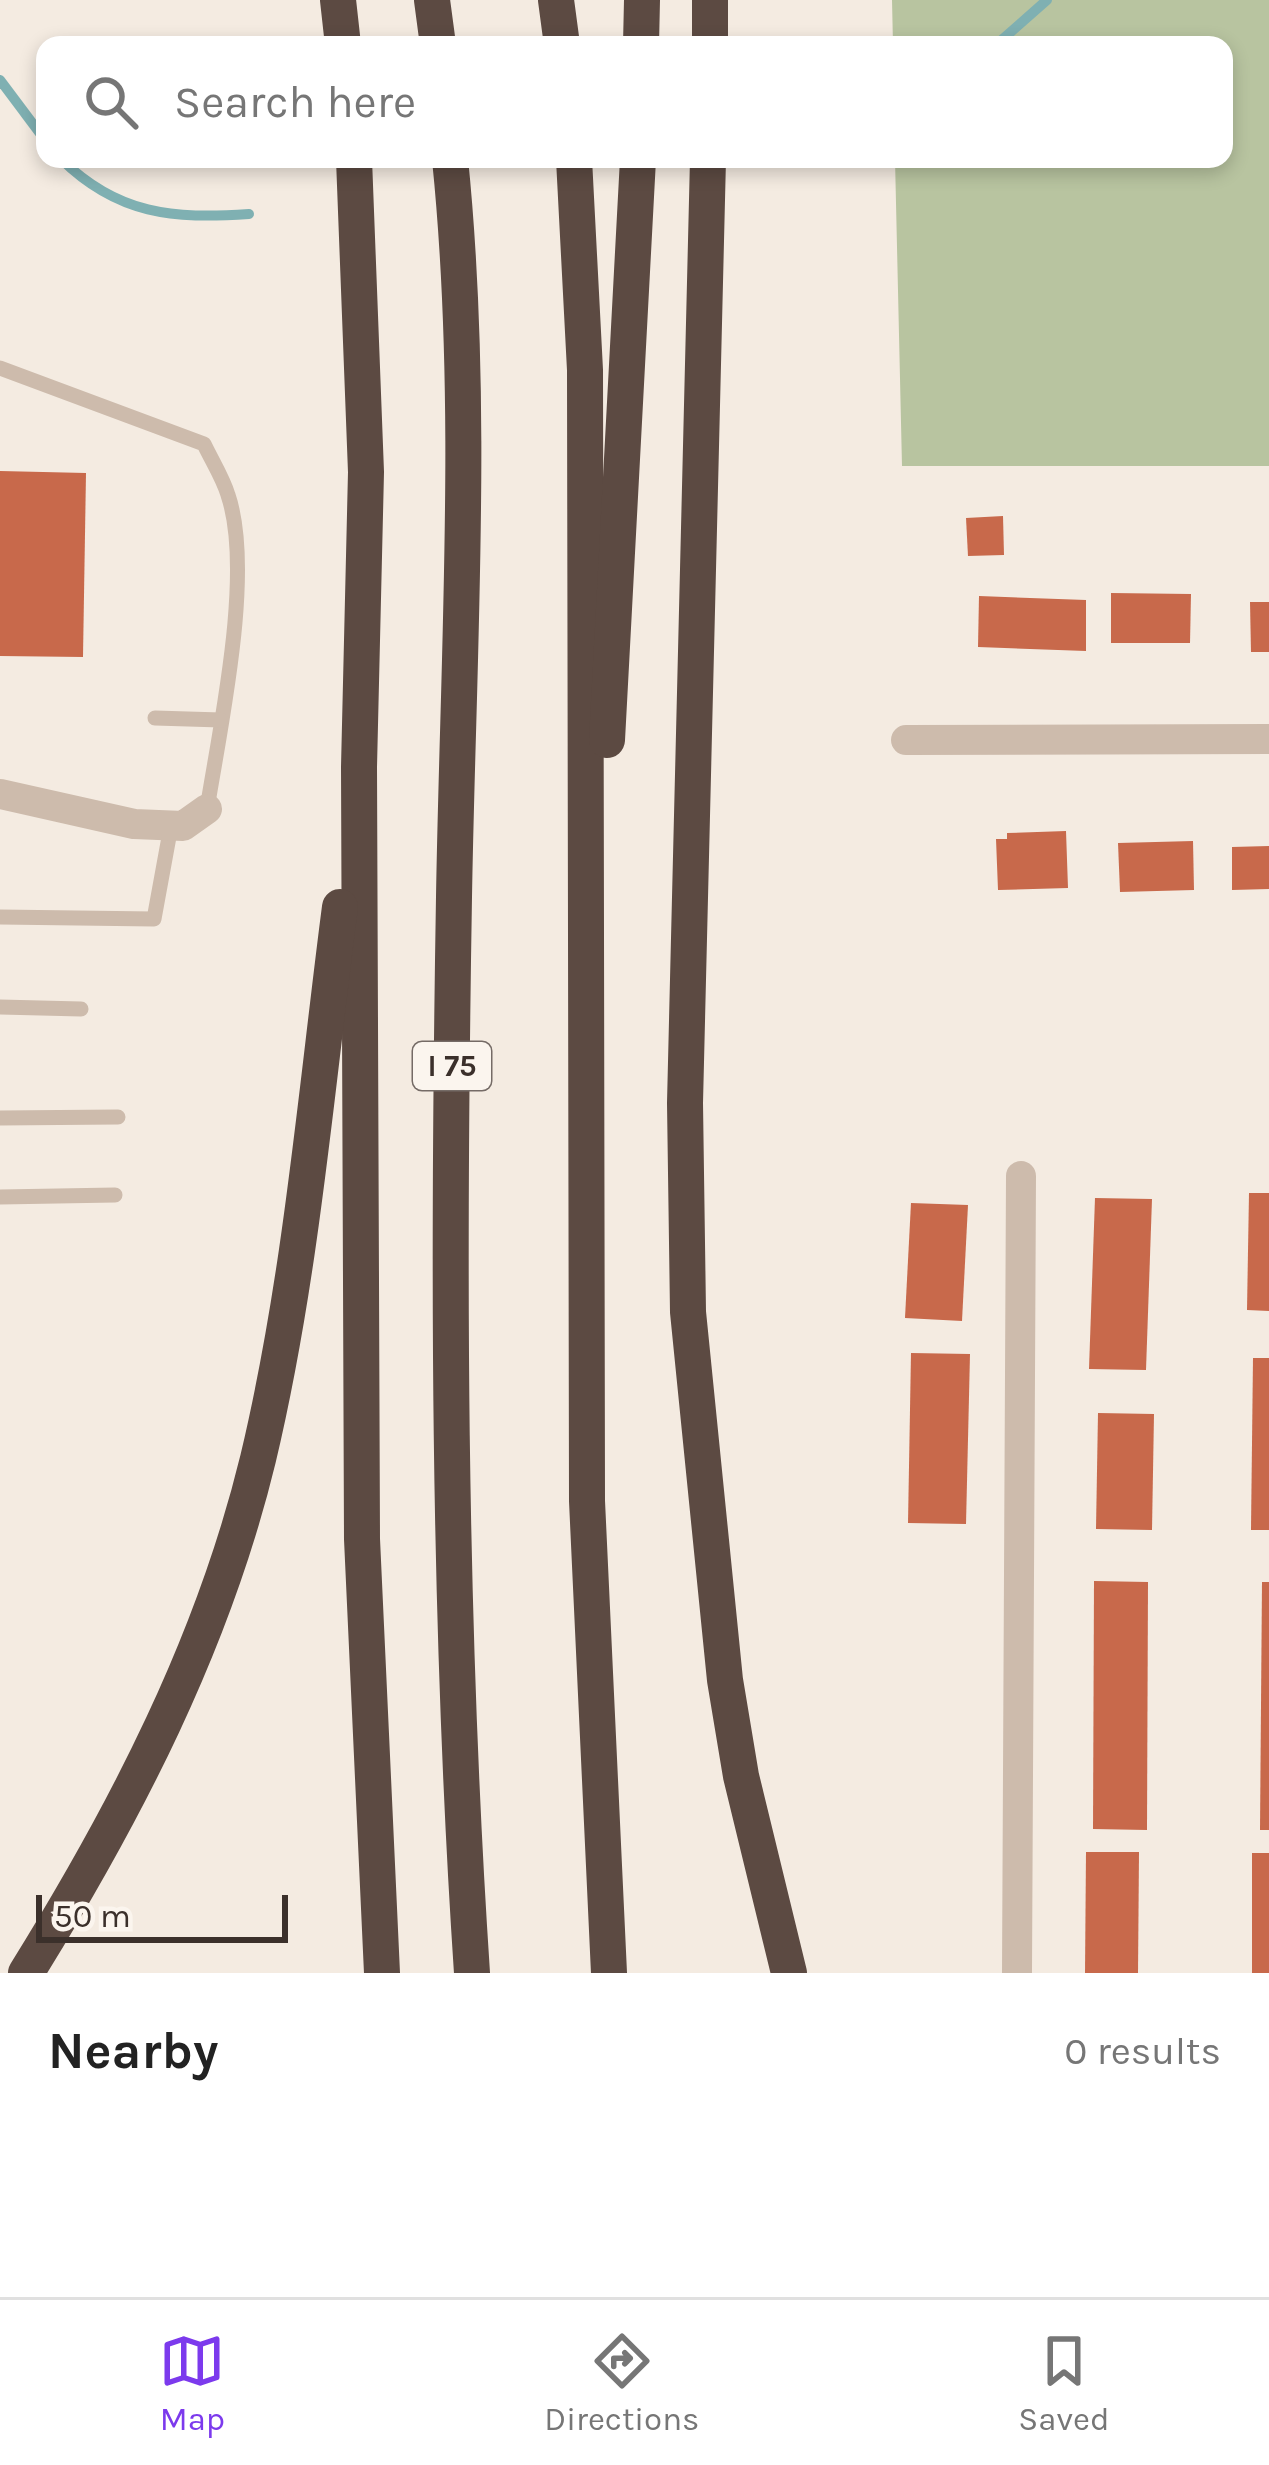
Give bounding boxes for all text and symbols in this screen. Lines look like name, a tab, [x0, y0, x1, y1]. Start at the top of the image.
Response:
search box	[36, 36, 1233, 168]
icon: search	[78, 69, 144, 135]
text: Search here	[174, 76, 416, 128]
road number: I 75	[413, 1042, 491, 1090]
scale bar	[36, 1889, 288, 1942]
text: 50 m	[54, 1897, 131, 1935]
text: Nearby	[48, 2021, 218, 2081]
text: 0 results	[1064, 2028, 1221, 2074]
tab: Map	[159, 2328, 225, 2438]
tab: Directions	[544, 2328, 699, 2438]
tab: Saved	[1018, 2328, 1110, 2438]

